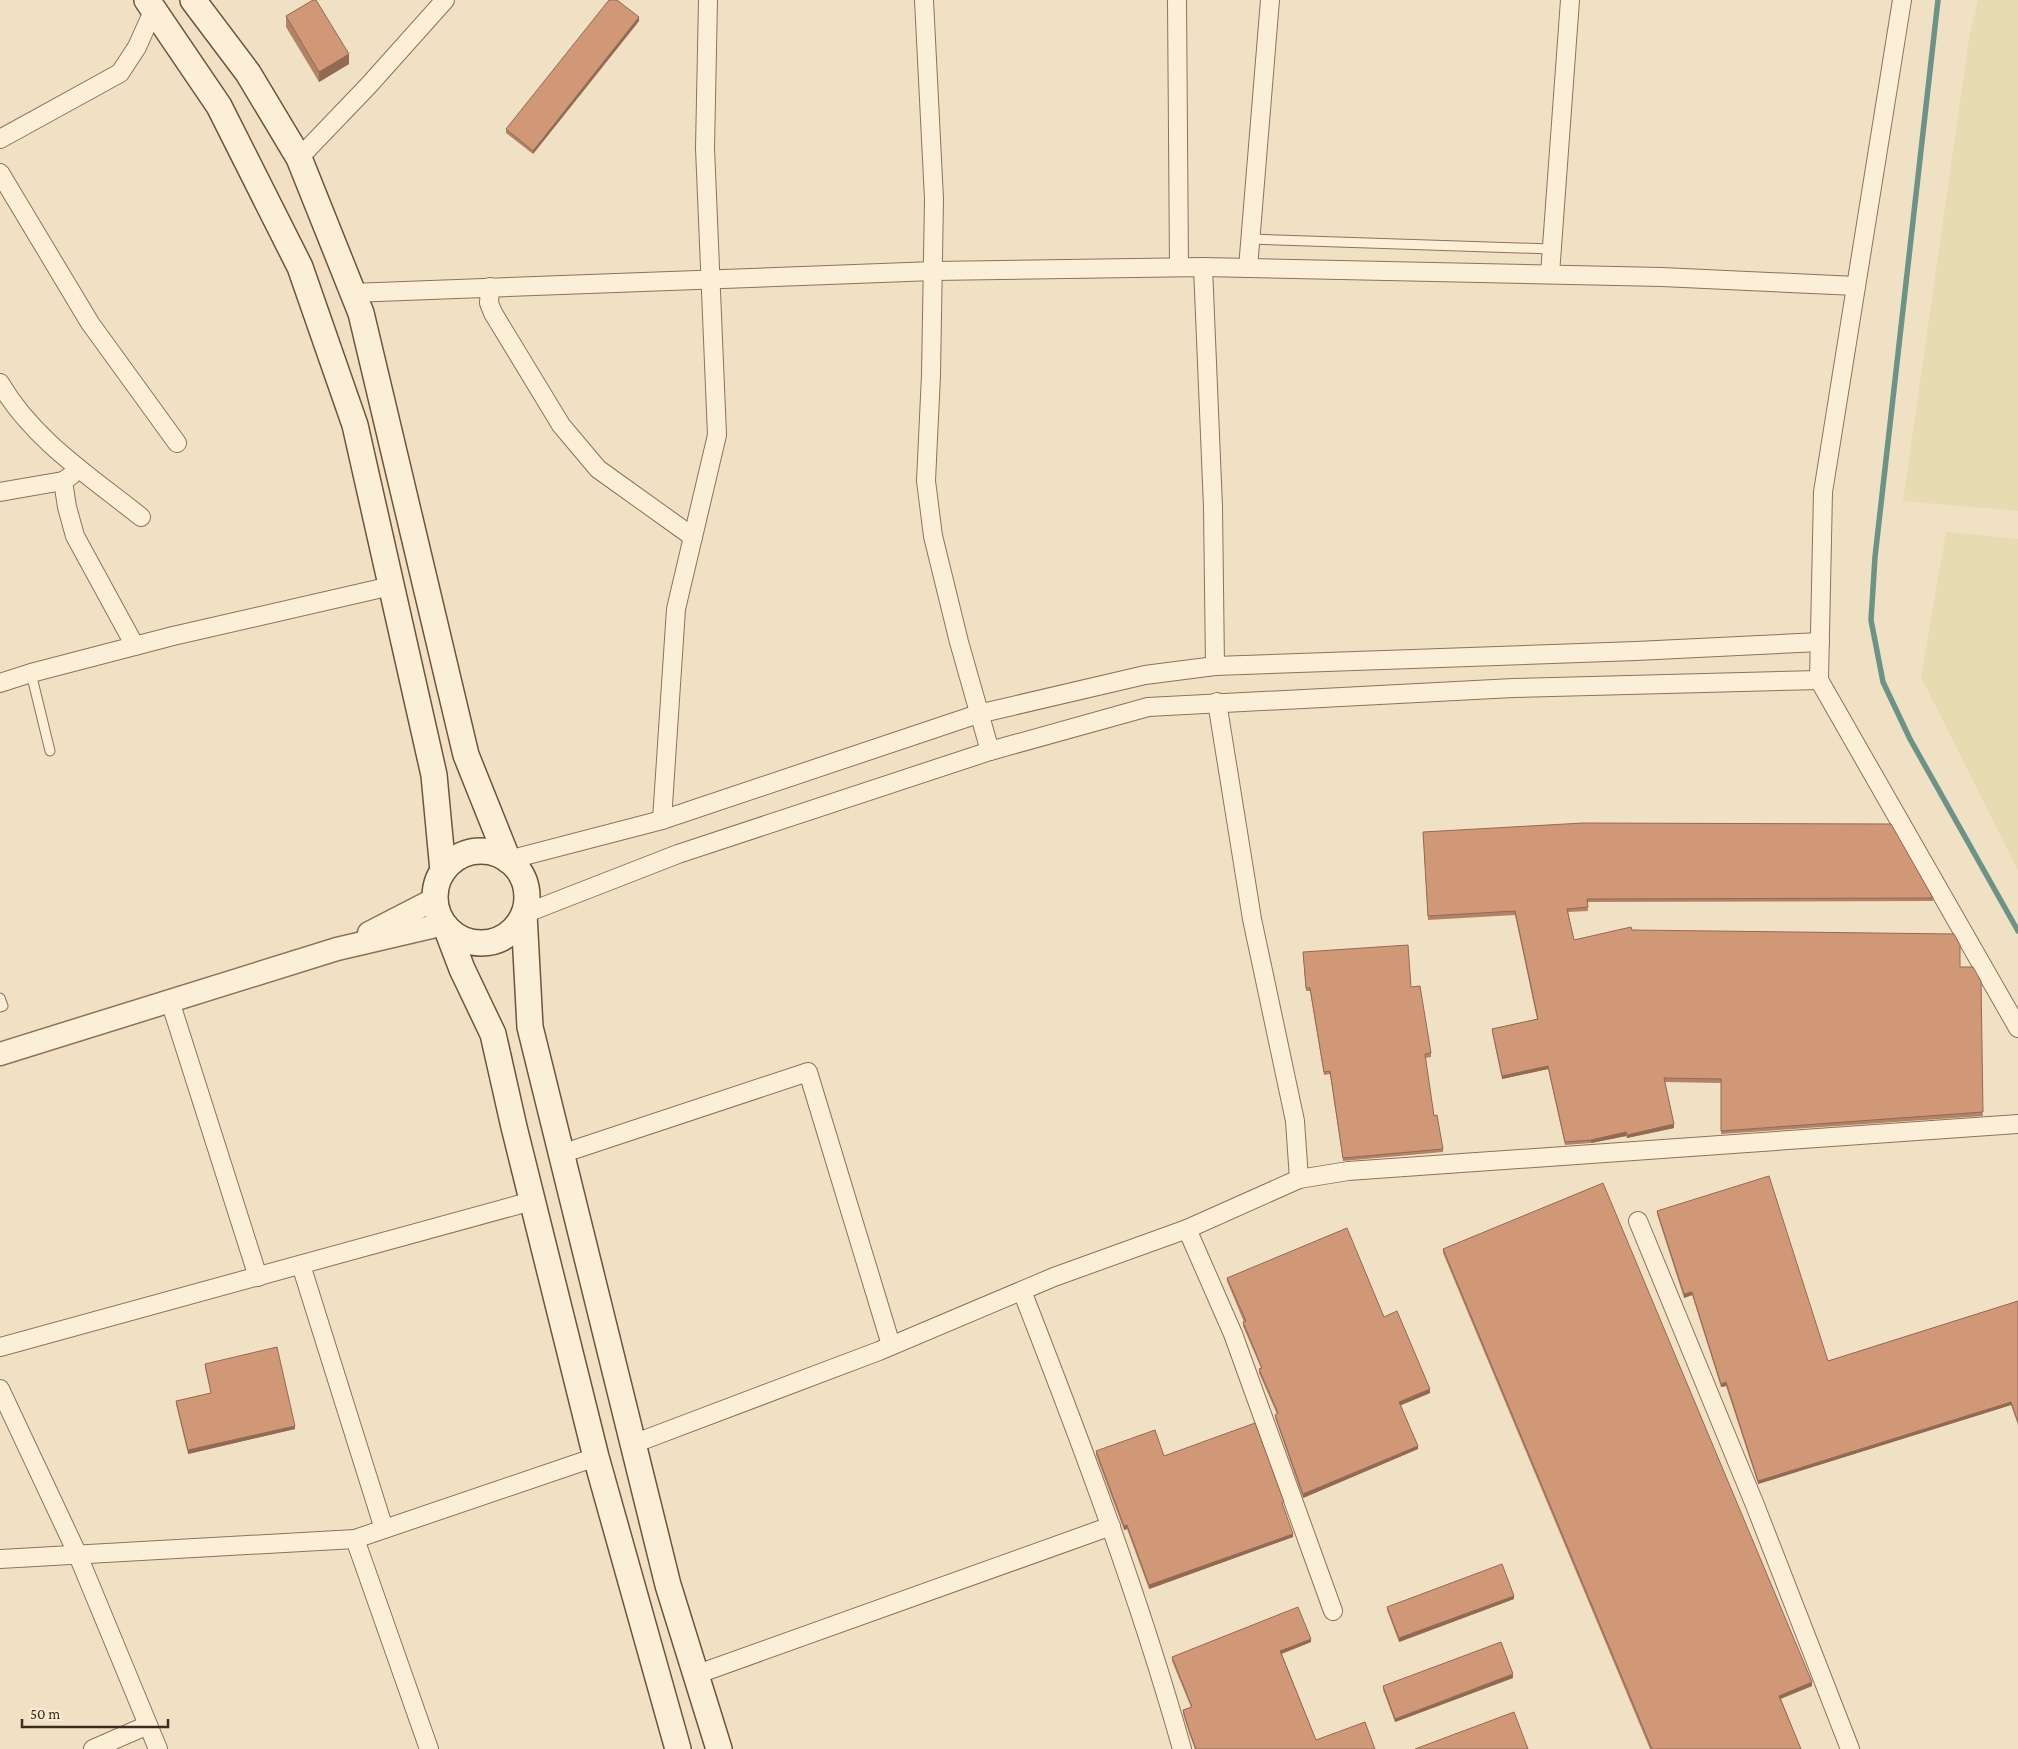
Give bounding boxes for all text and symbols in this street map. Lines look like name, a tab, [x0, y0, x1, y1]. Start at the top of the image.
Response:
scale bar	[22, 1696, 169, 1728]
text: 50 m	[30, 1706, 60, 1722]

